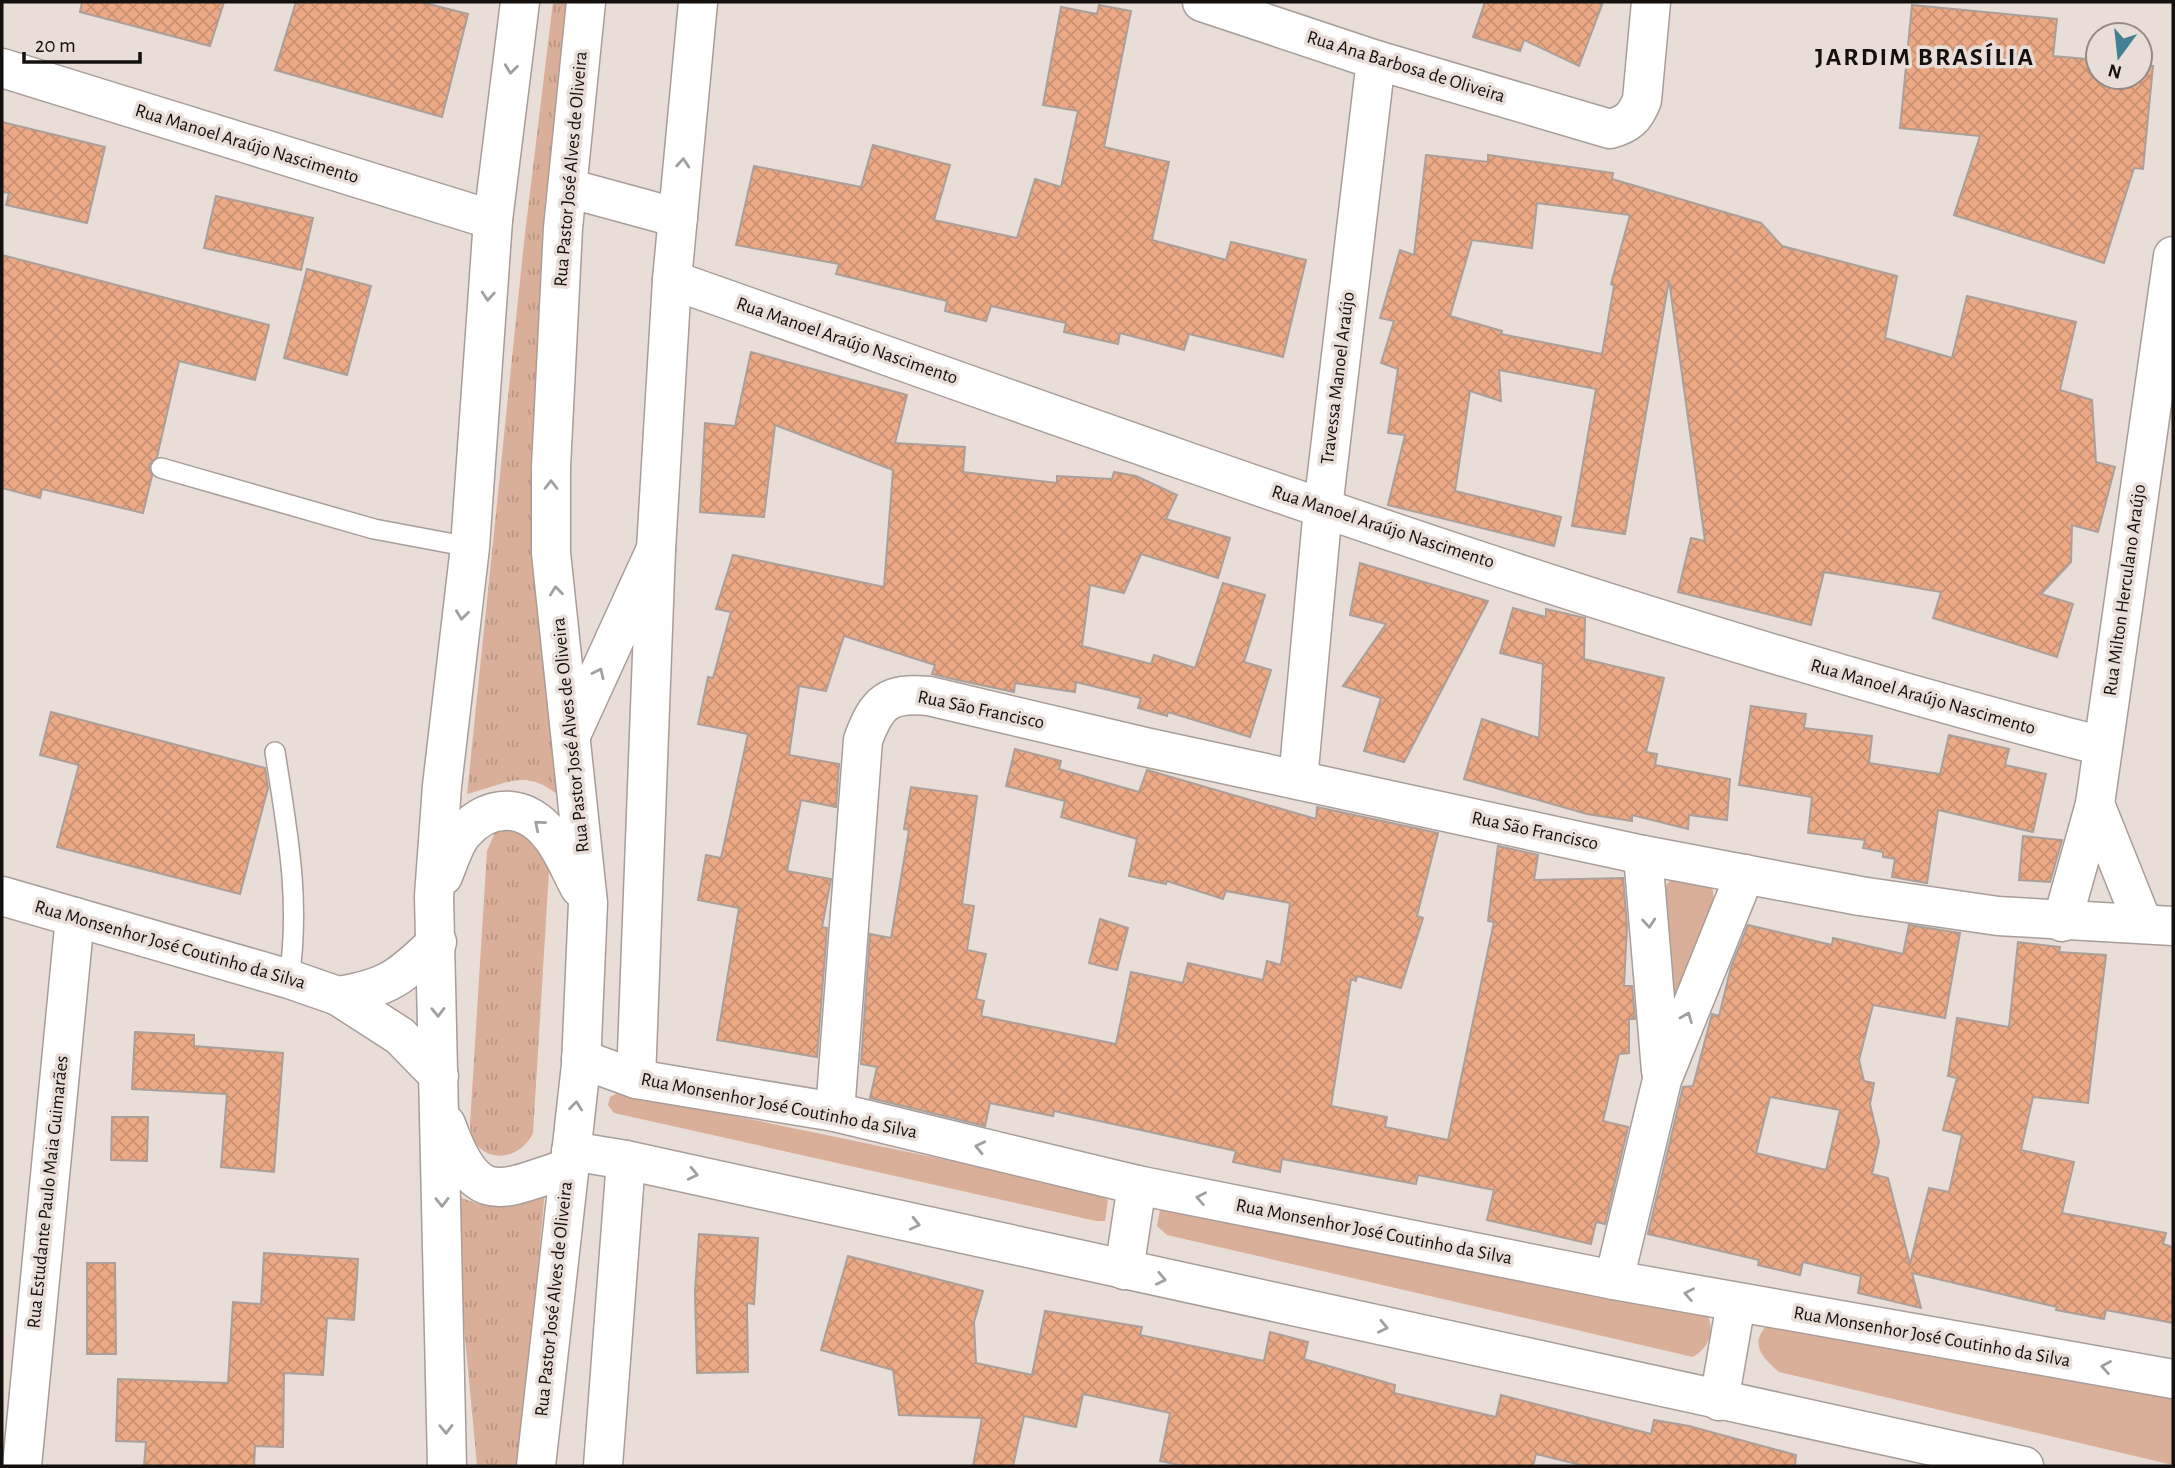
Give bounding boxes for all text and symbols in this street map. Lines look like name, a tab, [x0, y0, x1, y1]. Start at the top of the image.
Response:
scale bar	[24, 21, 140, 65]
north arrow	[2084, 21, 2154, 91]
street label: Rua Ana Barbosa de Oliveira	[1305, 28, 1508, 106]
text: 20 m	[35, 35, 76, 56]
district label: JARDIM BRASÍLIA	[1815, 42, 2035, 70]
street label: Rua Pastor José Alves de Oliveira	[551, 50, 591, 287]
text: N	[2106, 60, 2124, 82]
one-way arrow	[504, 64, 519, 75]
street label: Rua Manoel Araújo Nascimento	[133, 101, 361, 187]
one-way arrow	[675, 157, 690, 168]
one-way arrow	[480, 290, 495, 301]
street label: Travessa Manoel Araújo	[1318, 291, 1358, 465]
street label: Rua Manoel Araújo Nascimento	[734, 294, 960, 388]
one-way arrow	[543, 479, 559, 490]
street label: Rua Manoel Araújo Nascimento	[1269, 482, 1497, 572]
street label: Rua Milton Herculano Araújo	[2101, 483, 2149, 697]
one-way arrow	[548, 585, 563, 597]
one-way arrow	[455, 609, 470, 620]
street label: Rua Pastor José Alves de Oliveira	[549, 616, 593, 853]
street label: Rua Manoel Araújo Nascimento	[1808, 656, 2038, 738]
one-way arrow	[591, 668, 605, 680]
street label: Rua São Francisco	[916, 687, 1046, 733]
street label: Rua São Francisco	[1470, 808, 1600, 854]
one-way arrow	[534, 821, 547, 833]
street label: Rua Monsenhor José Coutinho da Silva	[32, 897, 308, 993]
one-way arrow	[1641, 918, 1656, 929]
one-way arrow	[430, 1007, 446, 1018]
one-way arrow	[1679, 1012, 1693, 1024]
street label: Rua Estudante Paulo Maia Guimarães	[24, 1055, 72, 1329]
street label: Rua Monsenhor José Coutinho da Silva	[639, 1070, 919, 1142]
one-way arrow	[569, 1101, 584, 1112]
one-way arrow	[974, 1141, 986, 1155]
one-way arrow	[687, 1166, 699, 1181]
street label: Rua Pastor José Alves de Oliveira	[532, 1180, 576, 1417]
one-way arrow	[1195, 1191, 1207, 1206]
street label: Rua Monsenhor José Coutinho da Silva	[1234, 1196, 1514, 1268]
one-way arrow	[434, 1197, 450, 1208]
one-way arrow	[909, 1216, 921, 1230]
one-way arrow	[1155, 1270, 1167, 1285]
one-way arrow	[1683, 1287, 1695, 1302]
street label: Rua Monsenhor José Coutinho da Silva	[1792, 1303, 2072, 1371]
one-way arrow	[1377, 1319, 1389, 1334]
one-way arrow	[2100, 1360, 2112, 1375]
one-way arrow	[438, 1425, 454, 1435]

